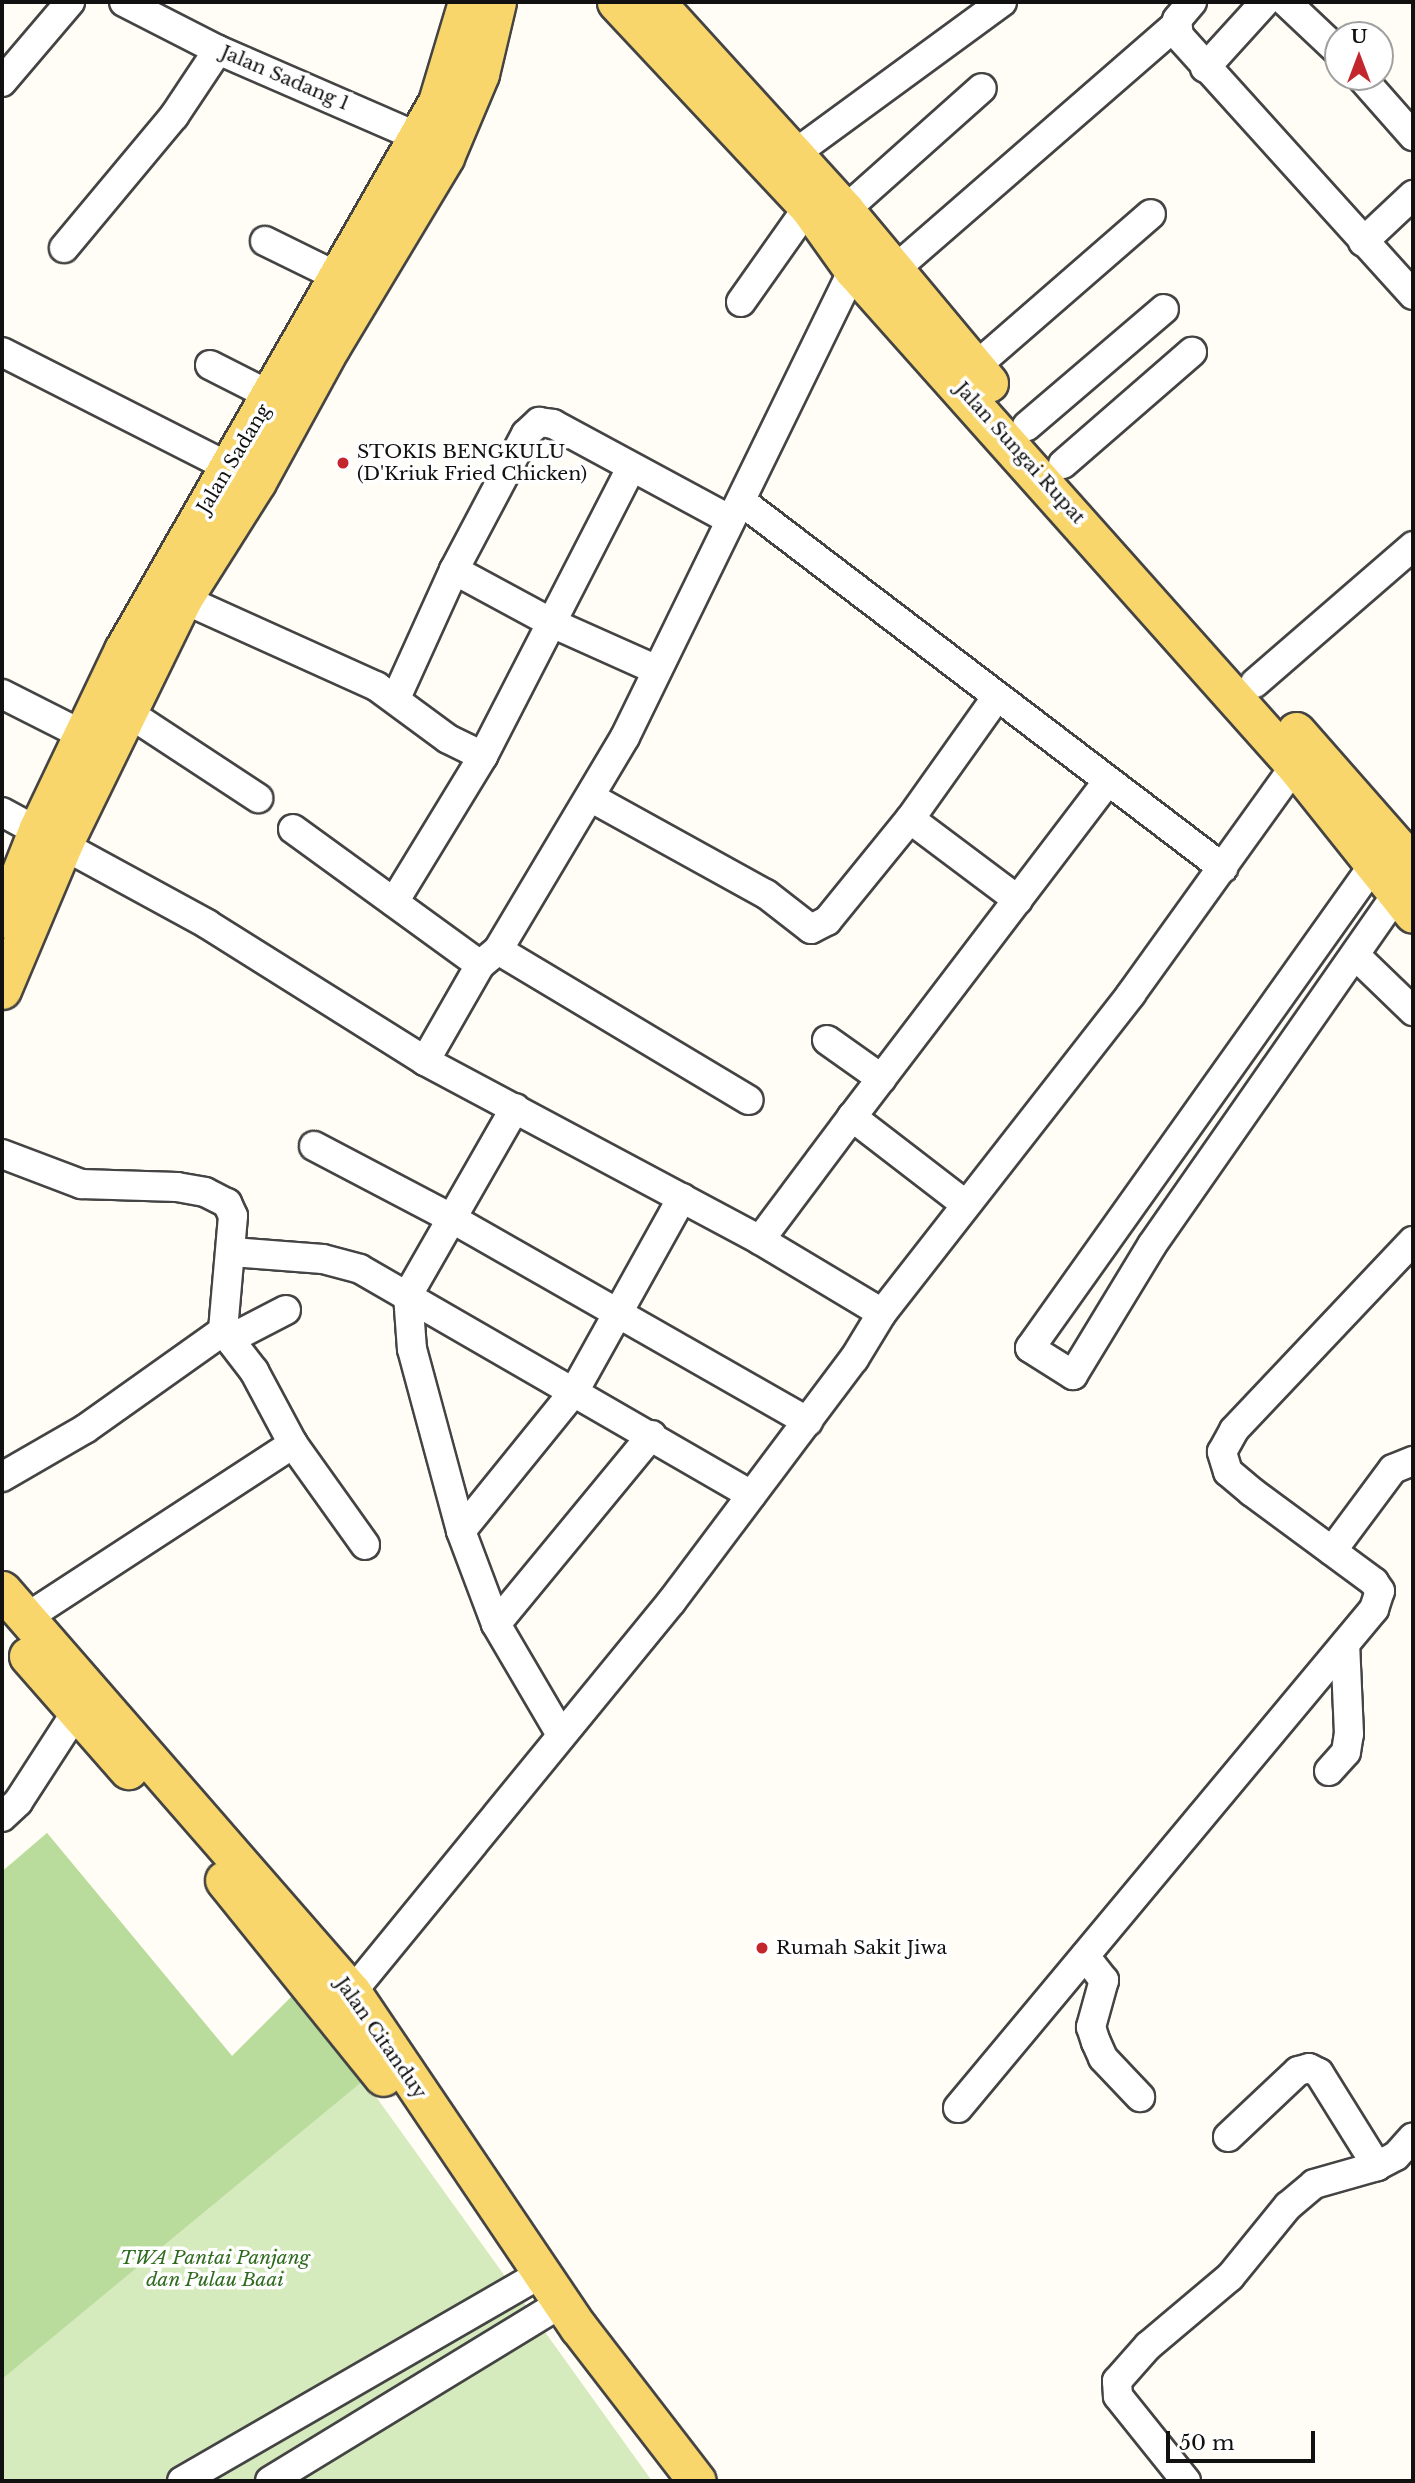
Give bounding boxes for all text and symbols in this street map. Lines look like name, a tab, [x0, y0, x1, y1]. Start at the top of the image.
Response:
north arrow	[1324, 21, 1394, 91]
text: U	[1351, 25, 1367, 48]
street label: Jalan Sadang 1	[217, 41, 353, 115]
street label: Jalan Sungai Rupat	[950, 377, 1090, 529]
street label: Jalan Sadang	[192, 400, 276, 518]
place label: STOKIS BENGKULU (D'Kriuk Fried Chicken)	[357, 441, 587, 485]
marker: STOKIS BENGKULU (D'Kriuk Fried Chicken)	[335, 455, 351, 471]
place label: Rumah Sakit Jiwa	[776, 1937, 947, 1959]
marker: Rumah Sakit Jiwa	[754, 1940, 770, 1956]
street label: Jalan Citanduy	[331, 1973, 431, 2103]
park label: TWA Pantai Panjang dan Pulau Baai	[120, 2247, 310, 2291]
scale bar	[1170, 2416, 1319, 2460]
text: 50 m	[1179, 2430, 1234, 2456]

